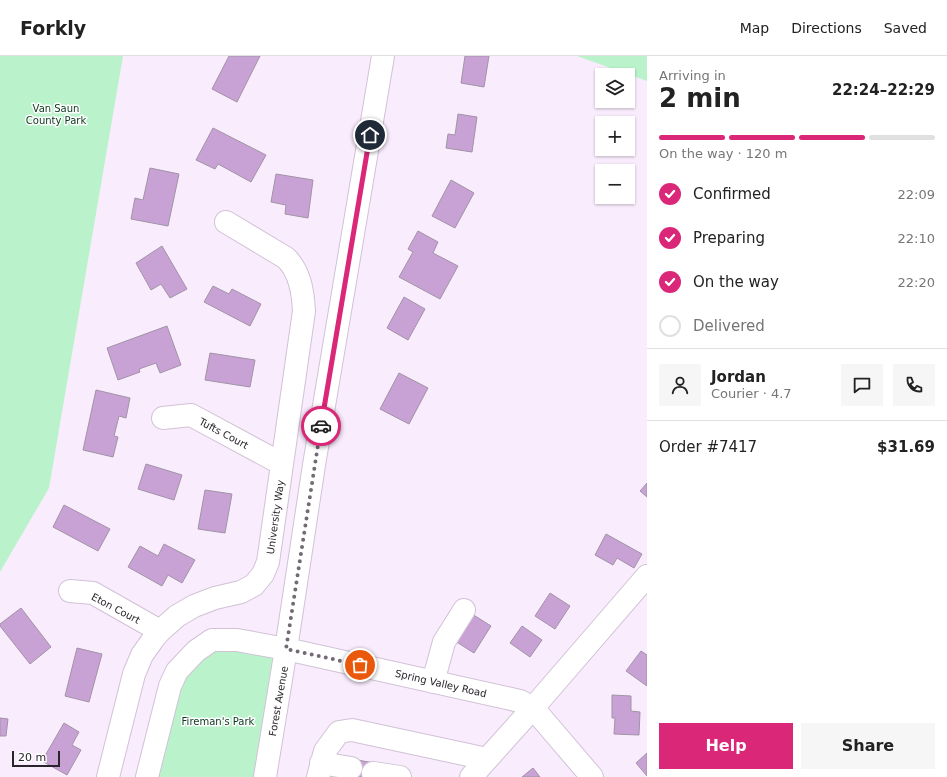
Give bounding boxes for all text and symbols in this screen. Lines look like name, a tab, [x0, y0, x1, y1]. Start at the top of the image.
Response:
text: Forkly	[20, 17, 86, 39]
text: Map	[740, 20, 769, 36]
text: Directions	[791, 20, 862, 36]
text: Saved	[884, 20, 927, 36]
map controls	[595, 68, 635, 204]
button: layers	[595, 68, 635, 108]
text: Arriving in	[659, 68, 726, 83]
text: 22:24–22:29	[832, 81, 935, 99]
text: 2 min	[659, 83, 741, 113]
park label: Van Saun County Park	[26, 103, 86, 126]
button: +	[595, 116, 635, 156]
pin	[353, 118, 387, 152]
icon: home	[359, 124, 381, 146]
text: On the way · 120 m	[659, 146, 787, 161]
button: −	[595, 164, 635, 204]
icon: check	[659, 183, 681, 205]
text: Confirmed	[693, 185, 771, 203]
text: 22:09	[898, 187, 935, 202]
icon: check	[659, 227, 681, 249]
text: Preparing	[693, 229, 765, 247]
text: 22:10	[898, 231, 935, 246]
icon: check	[659, 271, 681, 293]
text: On the way	[693, 273, 779, 291]
text: 22:20	[898, 275, 935, 290]
text: Delivered	[693, 317, 765, 335]
button: person	[659, 364, 701, 406]
button: chat	[841, 364, 883, 406]
button: phone	[893, 364, 935, 406]
text: Jordan	[711, 368, 766, 386]
text: Courier · 4.7	[711, 386, 792, 401]
courier	[301, 406, 341, 446]
street label: Tufts Court	[196, 415, 250, 451]
icon: car	[310, 415, 332, 437]
text: Order #7417	[659, 438, 757, 456]
text: $31.69	[877, 438, 935, 456]
street label: University Way	[265, 479, 286, 555]
street label: Eton Court	[90, 591, 142, 626]
pin	[343, 648, 377, 682]
icon: bag	[349, 654, 371, 676]
street label: Forest Avenue	[267, 665, 290, 737]
street label: Spring Valley Road	[394, 668, 488, 699]
park label: Fireman's Park	[182, 716, 255, 727]
button: Help	[659, 723, 793, 769]
button: Share	[801, 723, 935, 769]
scale bar	[12, 749, 60, 768]
text: 20 m	[18, 751, 46, 764]

